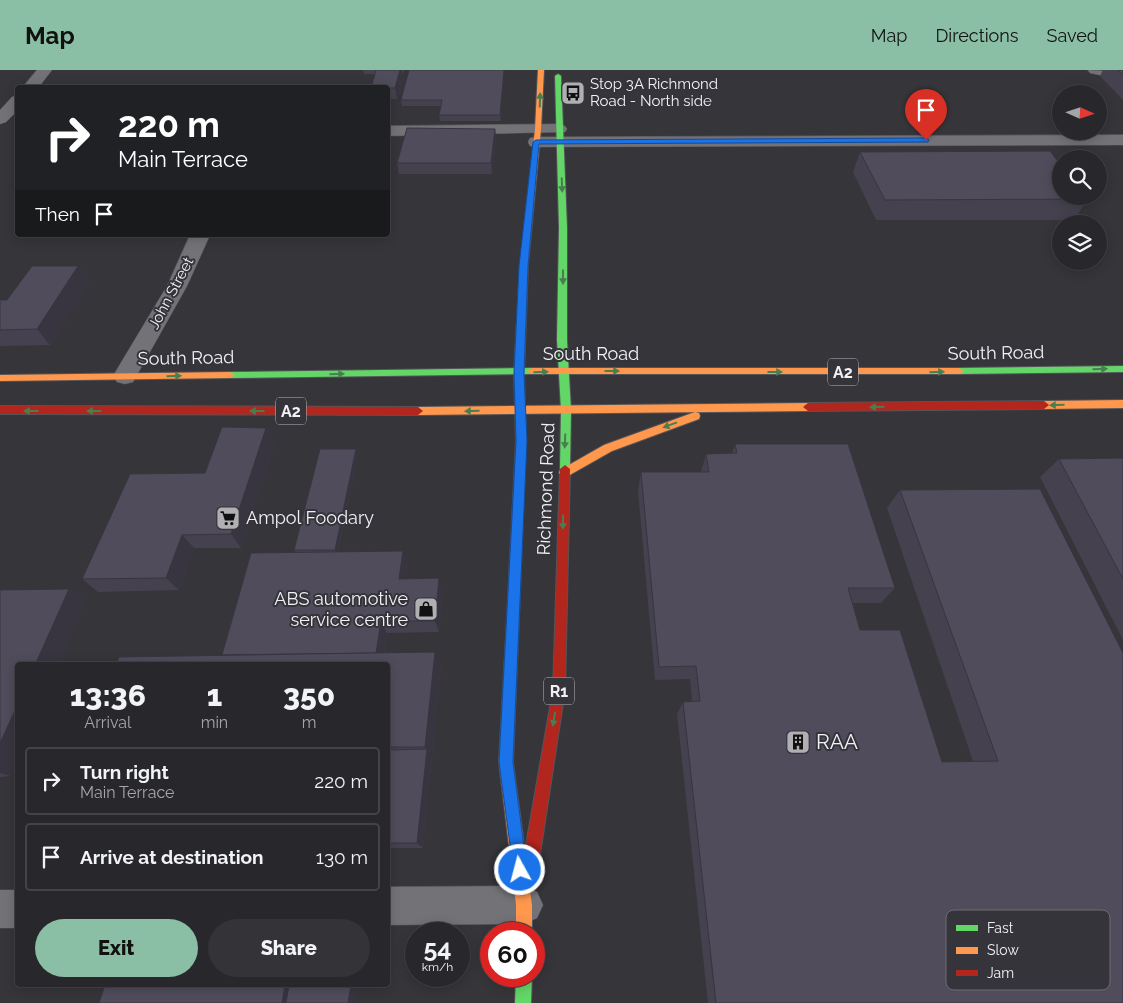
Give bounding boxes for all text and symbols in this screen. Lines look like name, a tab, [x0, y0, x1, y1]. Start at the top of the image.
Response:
text: Map	[25, 21, 75, 50]
text: Map	[871, 25, 907, 46]
text: Directions	[935, 25, 1019, 46]
text: Saved	[1047, 25, 1098, 46]
place label: Stop 3A Richmond Road - North side	[590, 75, 718, 110]
bus stop icon: Stop 3A Richmond Road - North side	[560, 80, 586, 106]
north arrow	[1052, 85, 1108, 140]
map controls	[1052, 85, 1107, 270]
pin	[905, 89, 947, 140]
one-way arrow	[536, 91, 544, 107]
icon: arrive	[912, 96, 940, 124]
text: 220 m	[118, 104, 220, 145]
icon: right	[35, 105, 100, 170]
text: Main Terrace	[118, 146, 248, 172]
button: search	[1052, 150, 1107, 205]
one-way arrow	[558, 177, 566, 193]
icon: arrive	[90, 200, 118, 228]
text: Then	[35, 203, 80, 225]
button: layers	[1052, 215, 1107, 270]
street label: John Street	[145, 254, 197, 332]
one-way arrow	[559, 269, 567, 285]
street label: South Road	[948, 341, 1044, 364]
street label: South Road	[543, 343, 639, 364]
street label: South Road	[138, 346, 234, 369]
road number: A2	[828, 358, 858, 386]
one-way arrow	[1092, 365, 1108, 373]
one-way arrow	[605, 367, 621, 375]
one-way arrow	[534, 368, 550, 376]
one-way arrow	[767, 368, 783, 376]
one-way arrow	[930, 368, 946, 376]
one-way arrow	[329, 370, 345, 378]
one-way arrow	[166, 371, 182, 379]
road number: A2	[276, 398, 306, 424]
one-way arrow	[1049, 401, 1065, 409]
one-way arrow	[869, 403, 885, 411]
one-way arrow	[22, 407, 38, 415]
one-way arrow	[86, 407, 102, 415]
one-way arrow	[248, 407, 264, 415]
one-way arrow	[463, 407, 479, 415]
street label: Richmond Road	[533, 422, 558, 556]
one-way arrow	[662, 422, 677, 429]
one-way arrow	[560, 434, 568, 450]
supermarket icon: Ampol Foodary	[215, 505, 241, 531]
place label: Ampol Foodary	[246, 507, 374, 528]
one-way arrow	[559, 514, 567, 530]
place label: ABS automotive service centre	[274, 588, 408, 630]
shop icon: ABS automotive service centre	[413, 596, 439, 622]
text: 13:36	[70, 678, 146, 713]
text: 1	[207, 678, 222, 713]
text: 350	[283, 678, 335, 713]
road number: R1	[544, 678, 574, 704]
one-way arrow	[550, 711, 558, 727]
text: Arrival	[84, 713, 131, 732]
text: min	[201, 713, 228, 732]
text: m	[302, 713, 316, 732]
building icon: RAA	[785, 729, 811, 755]
place label: RAA	[816, 729, 858, 754]
text: Turn right	[80, 761, 169, 783]
icon: right	[37, 767, 65, 795]
text: 220 m	[314, 770, 368, 792]
text: Main Terrace	[80, 783, 174, 802]
icon: arrive	[37, 843, 65, 871]
position arrow	[493, 843, 545, 895]
text: Arrive at destination	[80, 846, 264, 868]
text: 130 m	[316, 846, 368, 868]
legend	[946, 910, 1110, 990]
button: Exit	[35, 919, 198, 977]
button: Share	[208, 919, 370, 977]
text: Fast	[987, 920, 1014, 936]
speed limit sign: 60	[480, 922, 545, 987]
text: 54	[423, 933, 452, 963]
text: Slow	[987, 942, 1019, 958]
text: km/h	[422, 960, 453, 974]
text: Jam	[987, 965, 1014, 981]

